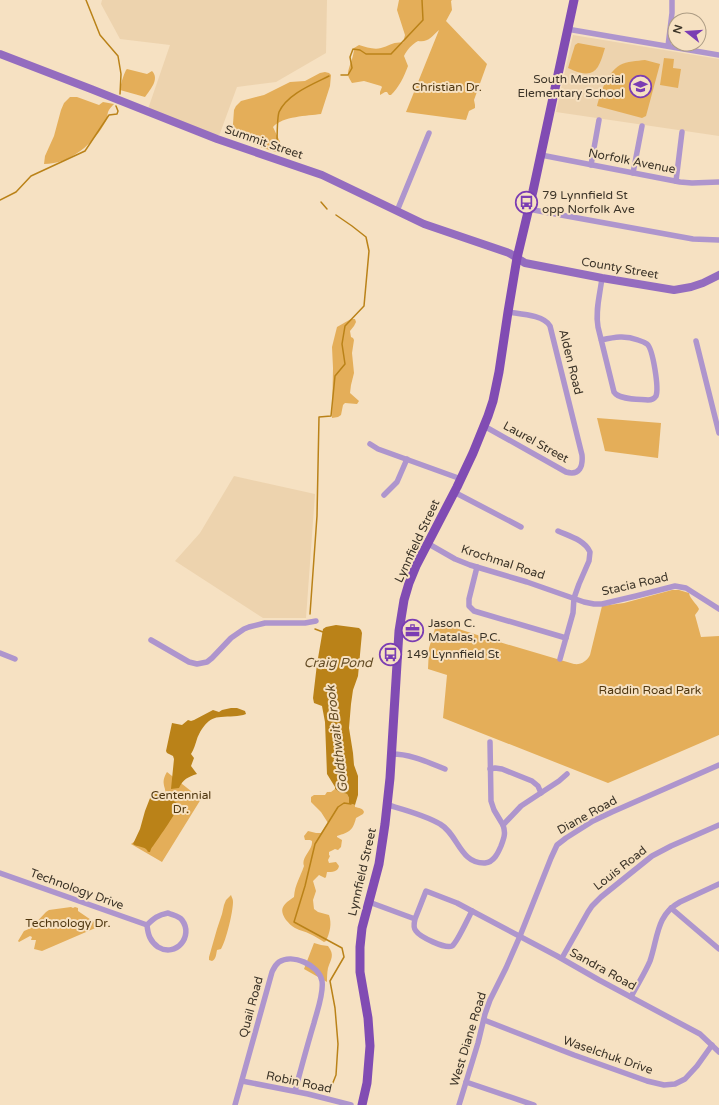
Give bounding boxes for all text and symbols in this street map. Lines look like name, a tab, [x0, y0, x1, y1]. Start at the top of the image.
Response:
north arrow	[667, 12, 707, 52]
text: N	[670, 23, 685, 35]
place label: South Memorial Elementary School	[517, 72, 624, 100]
school or university icon: South Memorial Elementary School	[627, 73, 653, 99]
park label: Christian Dr.	[412, 80, 482, 94]
street label: Summit Street	[223, 122, 305, 162]
street label: Norfolk Avenue	[587, 146, 677, 176]
place label: 79 Lynnfield St opp Norfolk Ave	[542, 188, 635, 216]
bus stop icon: 79 Lynnfield St opp Norfolk Ave	[513, 189, 539, 215]
street label: County Street	[580, 254, 660, 282]
street label: Alden Road	[556, 328, 586, 396]
street label: Laurel Street	[501, 418, 571, 466]
street label: Lynnfield Street	[392, 497, 443, 585]
street label: Krochmal Road	[459, 542, 547, 582]
street label: Stacia Road	[600, 570, 670, 598]
place label: Jason C. Matalas, P.C.	[428, 616, 501, 644]
office icon: Jason C. Matalas, P.C.	[400, 617, 426, 643]
bus stop icon: 149 Lynnfield St	[377, 641, 403, 667]
place label: 149 Lynnfield St	[406, 647, 500, 661]
water label: Craig Pond	[304, 655, 374, 671]
park label: Raddin Road Park	[599, 683, 702, 697]
water label: Goldthwait Brook	[322, 684, 352, 793]
park label: Centennial Dr.	[151, 788, 211, 816]
street label: Diane Road	[555, 793, 619, 837]
street label: Lynnfield Street	[345, 826, 379, 918]
street label: Louis Road	[591, 843, 649, 893]
street label: Technology Drive	[28, 866, 126, 913]
park label: Technology Dr.	[25, 916, 111, 930]
street label: Sandra Road	[567, 945, 639, 993]
street label: Quail Road	[236, 975, 266, 1039]
street label: West Diane Road	[447, 990, 489, 1088]
street label: Waselchuk Drive	[561, 1033, 655, 1077]
street label: Robin Road	[265, 1068, 333, 1096]

